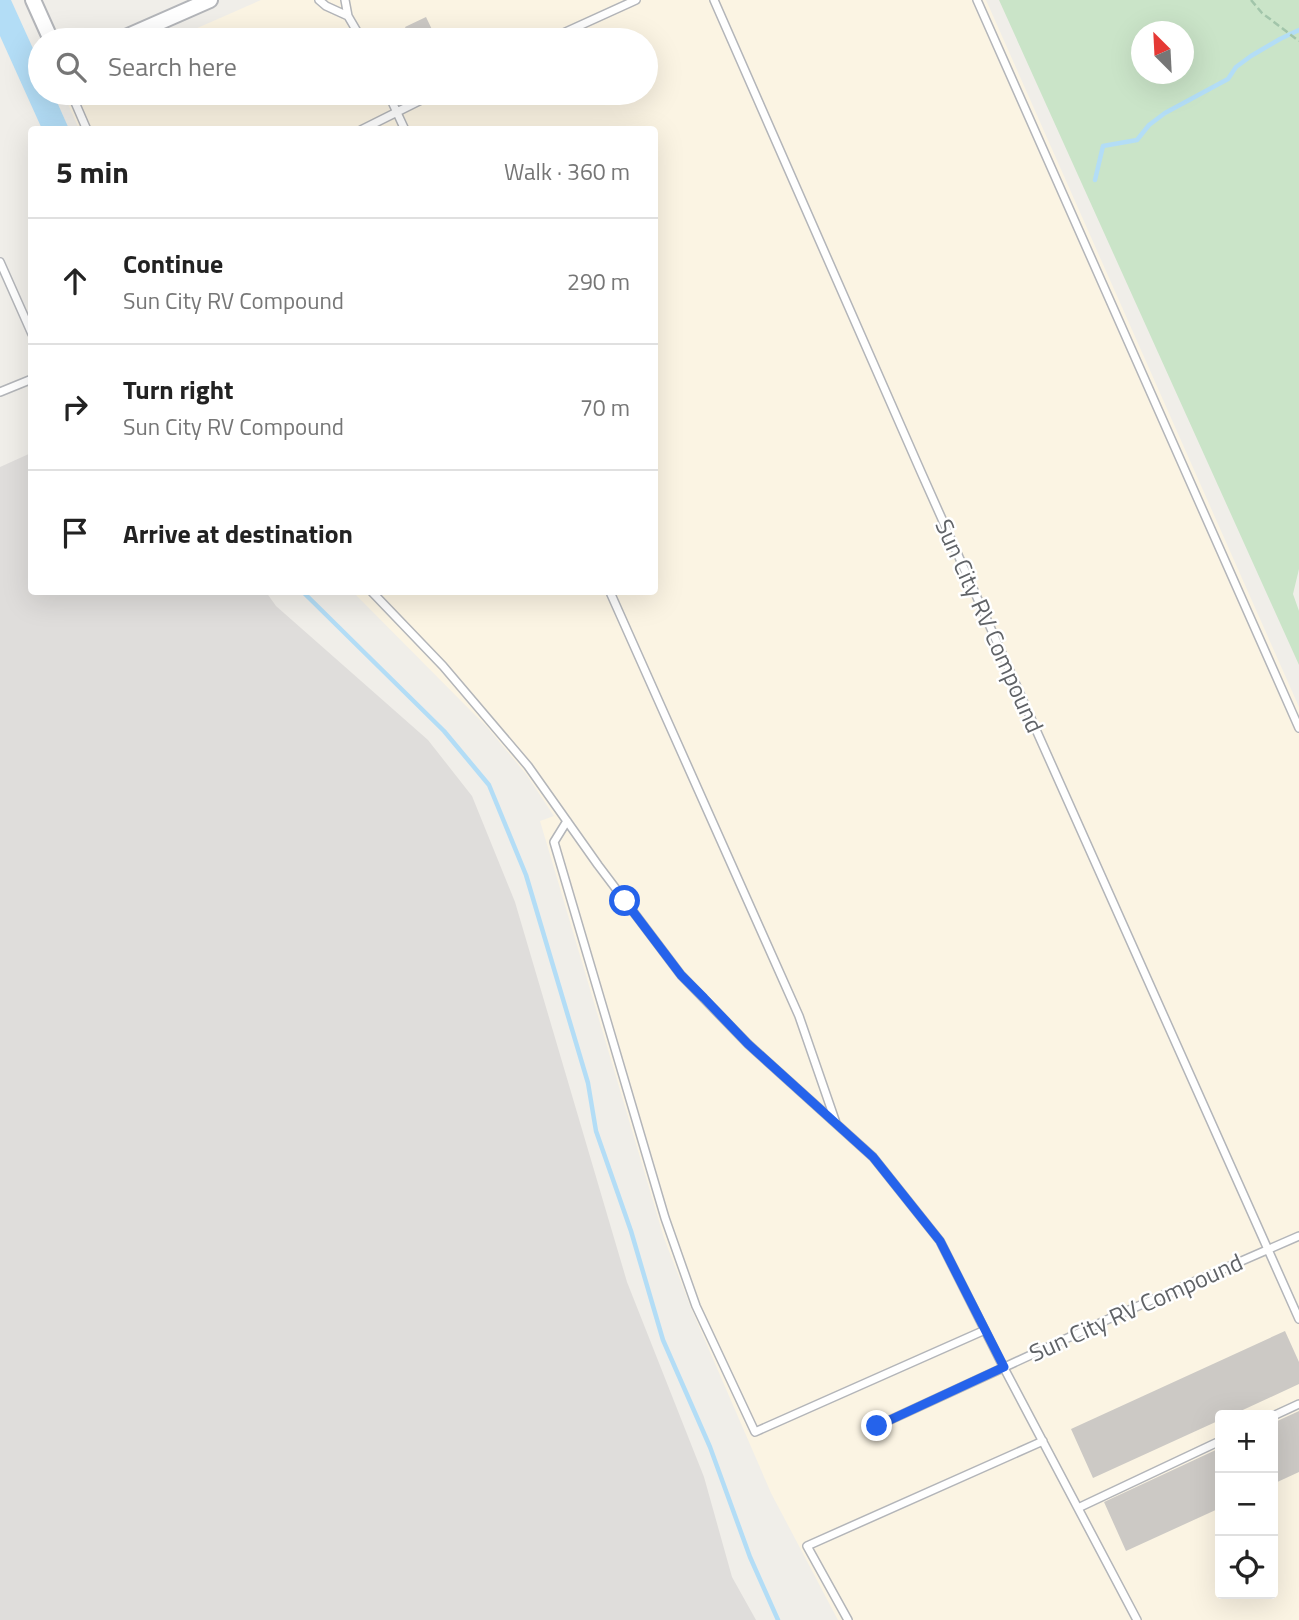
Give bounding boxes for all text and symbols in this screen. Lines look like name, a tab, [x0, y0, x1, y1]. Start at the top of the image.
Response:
north arrow	[1131, 21, 1194, 84]
search box	[28, 28, 658, 105]
text: Search here	[108, 47, 237, 86]
icon: search	[52, 48, 90, 86]
text: 5 min	[56, 149, 129, 195]
text: Walk · 360 m	[504, 154, 630, 189]
text: Continue	[123, 244, 223, 283]
icon: ahead	[56, 262, 94, 300]
text: 290 m	[567, 264, 630, 299]
text: Sun City RV Compound	[123, 283, 344, 318]
text: Turn right	[123, 370, 234, 409]
icon: right	[56, 388, 94, 426]
text: 70 m	[580, 390, 630, 425]
text: Sun City RV Compound	[123, 409, 344, 444]
street label: Sun City RV Compound	[927, 513, 1053, 738]
icon: arrive	[56, 514, 94, 552]
text: Arrive at destination	[123, 514, 353, 553]
route start	[609, 885, 640, 916]
street label: Sun City RV Compound	[1023, 1244, 1248, 1370]
route end	[861, 1410, 892, 1441]
map controls	[1215, 1410, 1278, 1599]
button: +	[1215, 1410, 1278, 1473]
button: −	[1215, 1473, 1278, 1536]
button: locate	[1215, 1536, 1278, 1599]

